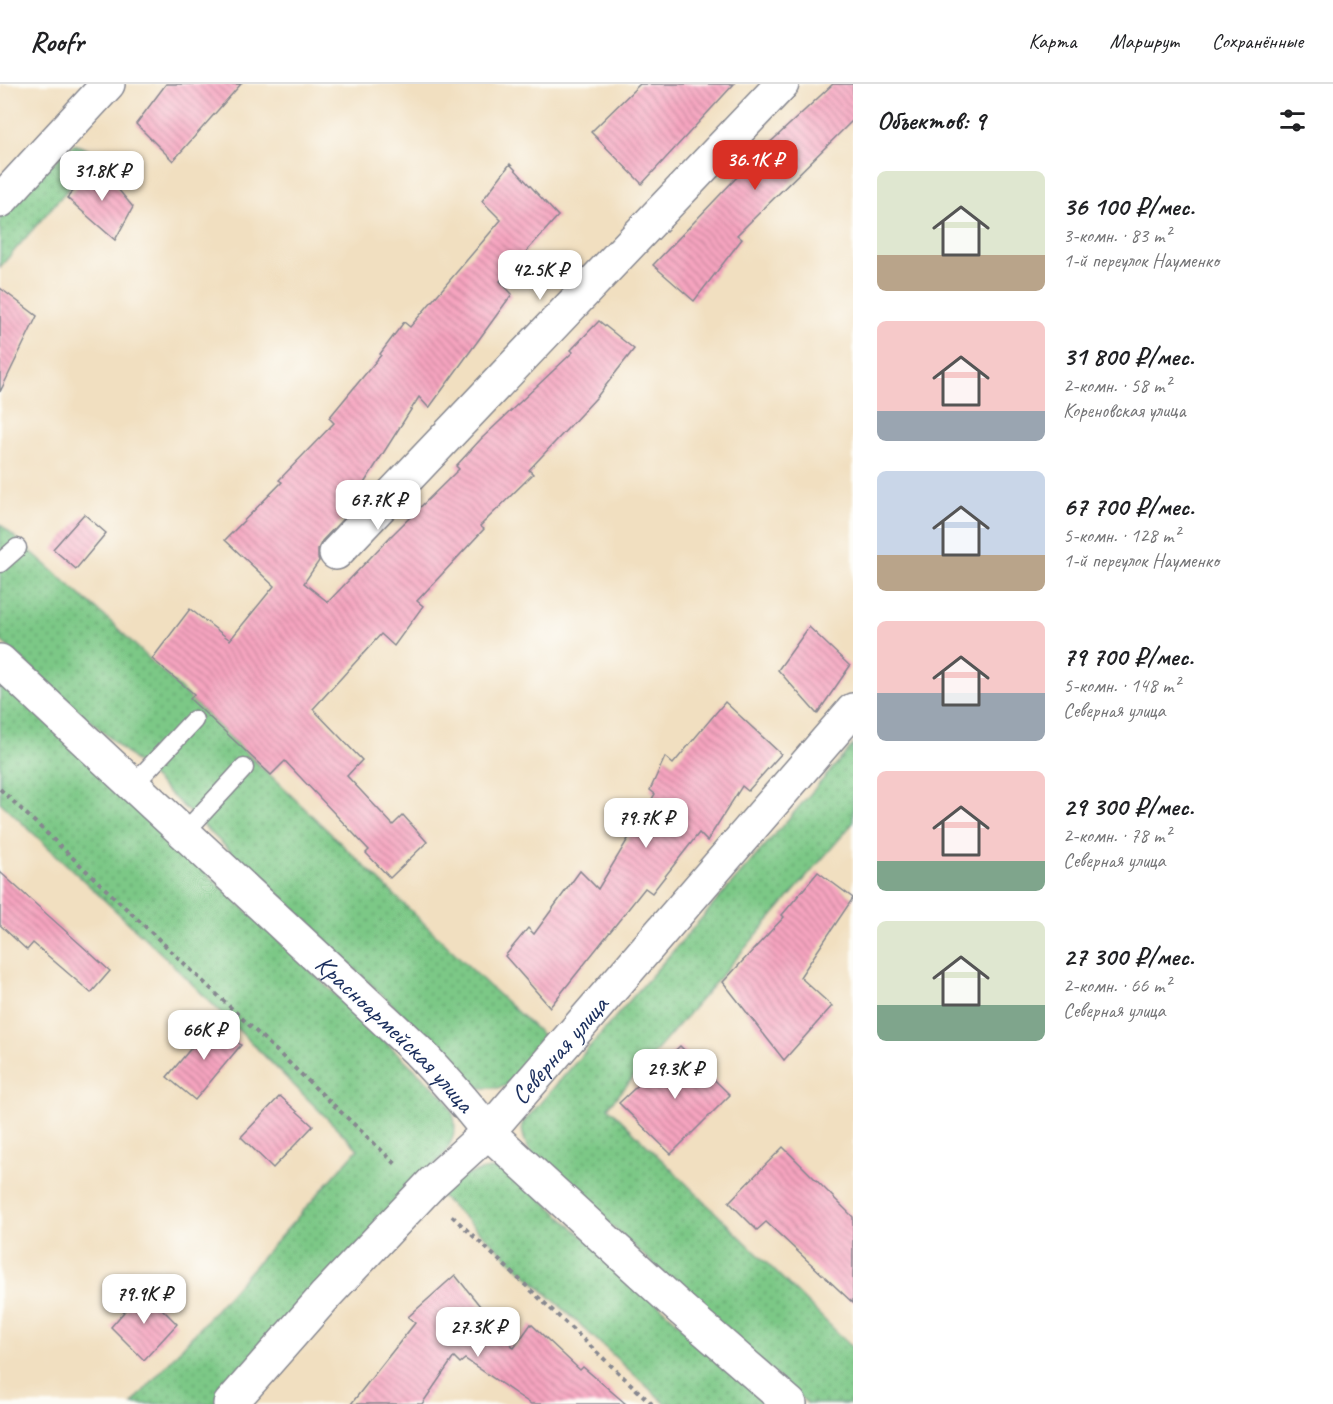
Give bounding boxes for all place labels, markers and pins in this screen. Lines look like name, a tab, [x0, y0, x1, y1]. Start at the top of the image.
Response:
pin: 36.1K ₽	[700, 140, 810, 191]
pin: 31.8K ₽	[47, 151, 157, 202]
pin: 42.5K ₽	[485, 250, 595, 301]
pin: 67.7K ₽	[323, 480, 433, 531]
pin: 79.7K ₽	[591, 798, 701, 849]
pin: 66K ₽	[162, 1010, 246, 1061]
pin: 29.3K ₽	[620, 1049, 730, 1100]
pin: 79.9K ₽	[89, 1274, 199, 1325]
pin: 27.3K ₽	[423, 1307, 533, 1358]

